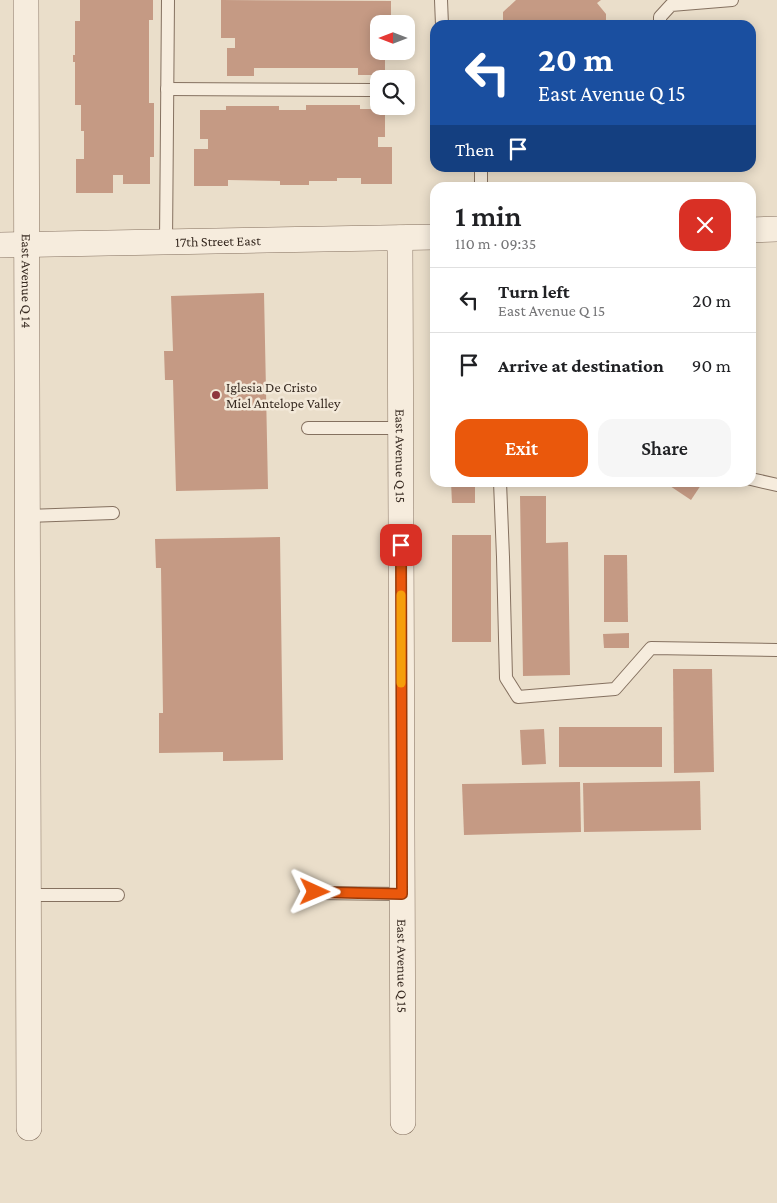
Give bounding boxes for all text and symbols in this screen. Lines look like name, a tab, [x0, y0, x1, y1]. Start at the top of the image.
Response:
north arrow	[370, 15, 415, 60]
map controls	[370, 15, 415, 115]
icon: left	[455, 40, 520, 105]
text: 20 m	[538, 40, 613, 79]
button: search	[370, 70, 415, 115]
text: East Avenue Q 15	[538, 81, 686, 106]
icon: arrive	[504, 135, 532, 163]
text: Then	[455, 139, 494, 160]
text: 1 min	[455, 199, 522, 232]
button: close	[679, 199, 731, 251]
street label: 17th Street East	[175, 232, 261, 250]
street label: East Avenue Q 14	[19, 234, 35, 328]
text: 110 m · 09:35	[455, 235, 536, 252]
text: Turn left	[498, 281, 570, 302]
icon: left	[455, 286, 483, 314]
text: 20 m	[692, 290, 731, 311]
text: East Avenue Q 15	[498, 302, 605, 319]
icon: arrive	[455, 351, 483, 379]
text: Arrive at destination	[498, 355, 664, 376]
text: 90 m	[692, 355, 731, 376]
place label: Iglesia De Cristo Miel Antelope Valley	[226, 379, 341, 411]
marker: Iglesia De Cristo Miel Antelope Valley	[210, 389, 222, 401]
street label: East Avenue Q 15	[393, 409, 409, 503]
button: Exit	[455, 419, 588, 477]
button: Share	[598, 419, 731, 477]
pin	[380, 524, 422, 566]
icon: arrive	[387, 531, 415, 559]
position arrow	[288, 865, 340, 917]
street label: East Avenue Q 15	[394, 919, 411, 1013]

